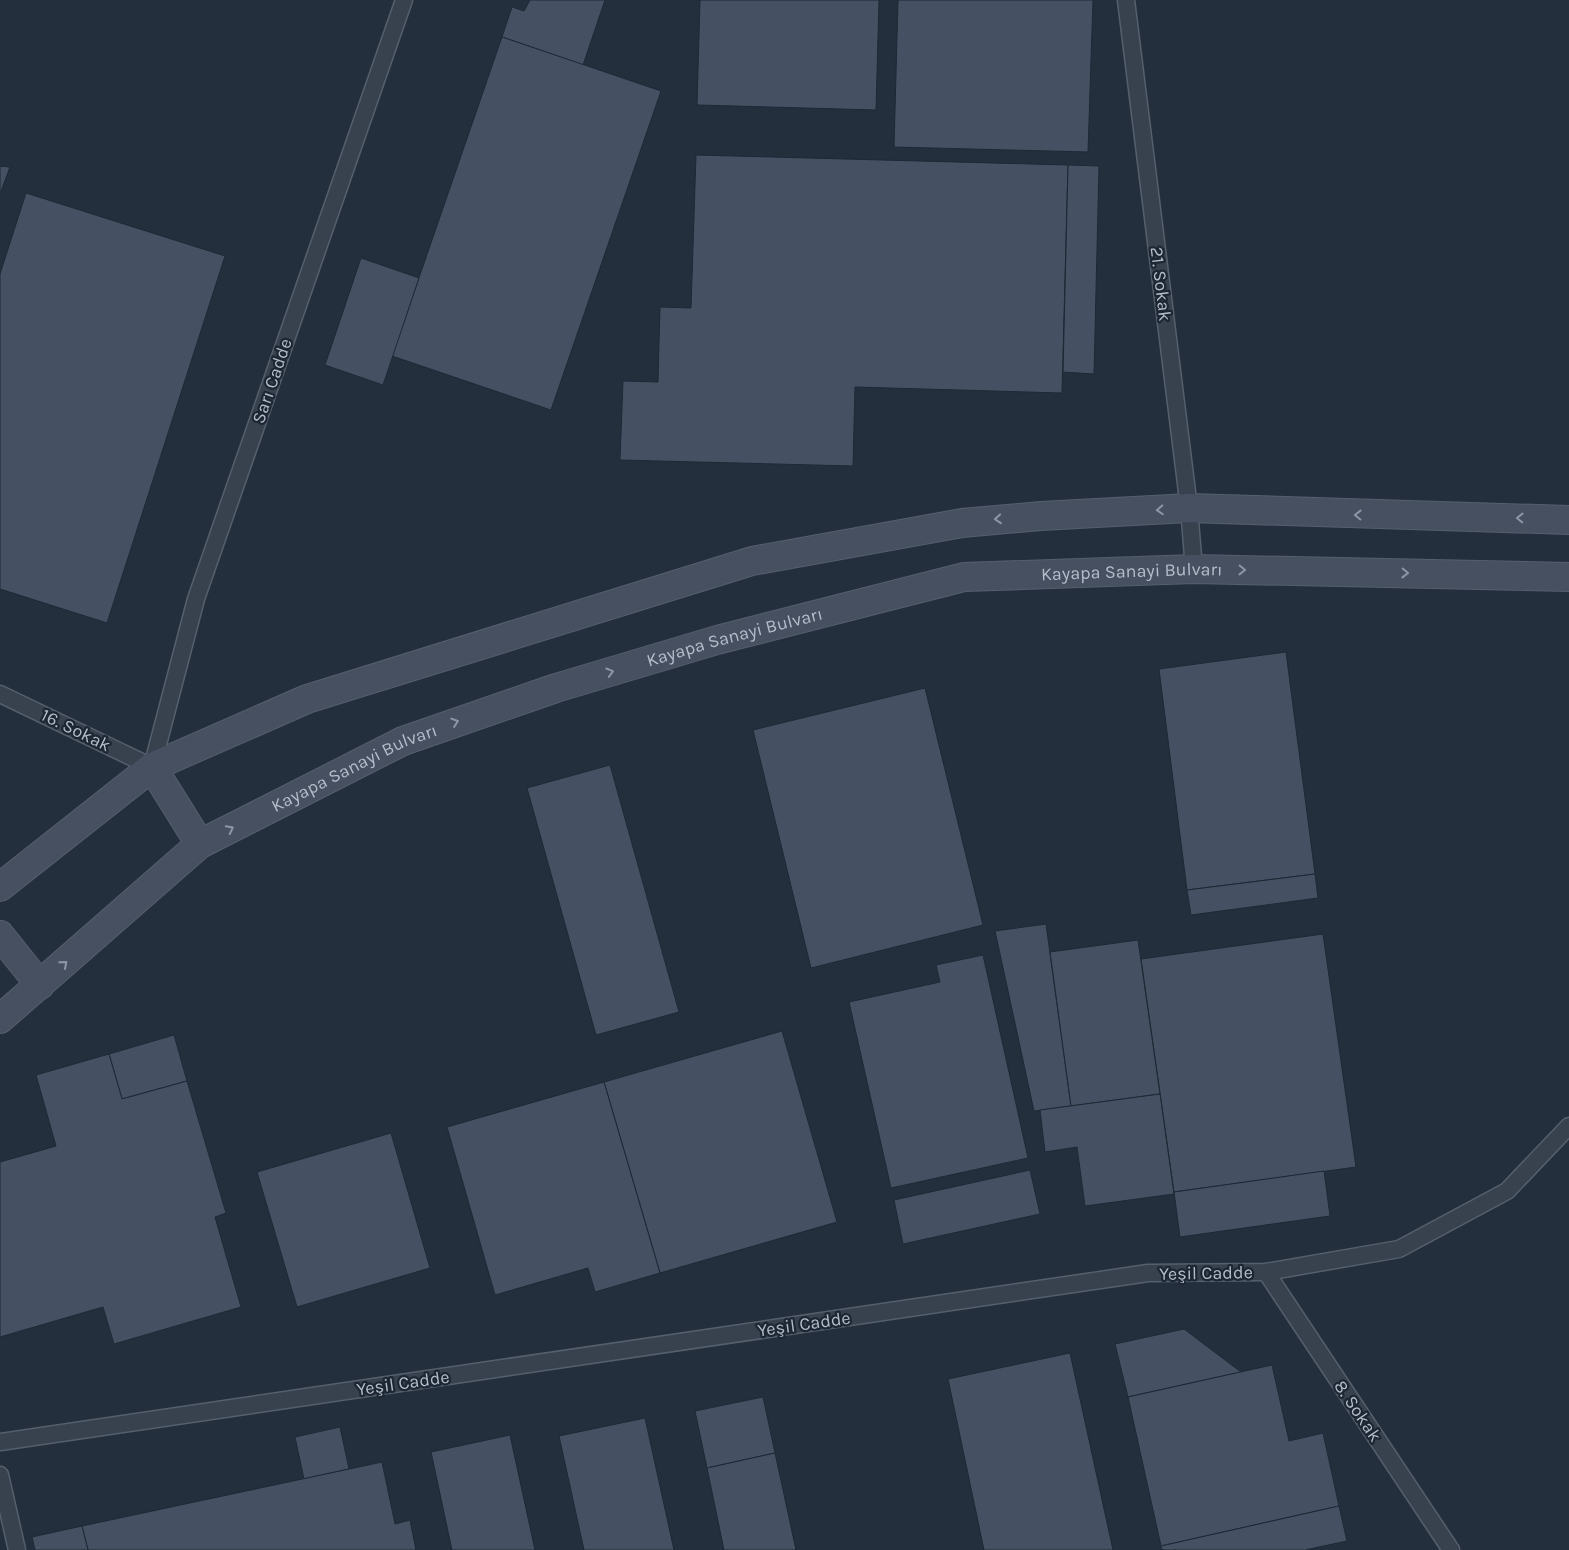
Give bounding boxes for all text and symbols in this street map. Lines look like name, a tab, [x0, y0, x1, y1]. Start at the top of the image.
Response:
street label: 21. Sokak	[1146, 246, 1176, 322]
street label: Sarı Cadde	[247, 336, 297, 426]
one-way arrow	[1156, 504, 1164, 515]
one-way arrow	[1354, 509, 1362, 520]
one-way arrow	[1516, 513, 1524, 524]
one-way arrow	[994, 514, 1002, 525]
street label: Kayapa Sanayi Bulvarı	[1041, 558, 1223, 585]
one-way arrow	[1239, 564, 1247, 575]
one-way arrow	[1401, 568, 1409, 579]
street label: Kayapa Sanayi Bulvarı	[644, 603, 825, 671]
one-way arrow	[605, 667, 613, 677]
street label: 16. Sokak	[38, 704, 114, 756]
one-way arrow	[451, 718, 459, 728]
street label: Kayapa Sanayi Bulvarı	[268, 719, 440, 817]
one-way arrow	[225, 825, 234, 835]
one-way arrow	[58, 961, 67, 970]
street label: Yeşil Cadde	[1159, 1261, 1253, 1285]
street label: Yeşil Cadde	[756, 1307, 852, 1341]
street label: Yeşil Cadde	[355, 1366, 451, 1400]
street label: 8. Sokak	[1329, 1376, 1387, 1446]

